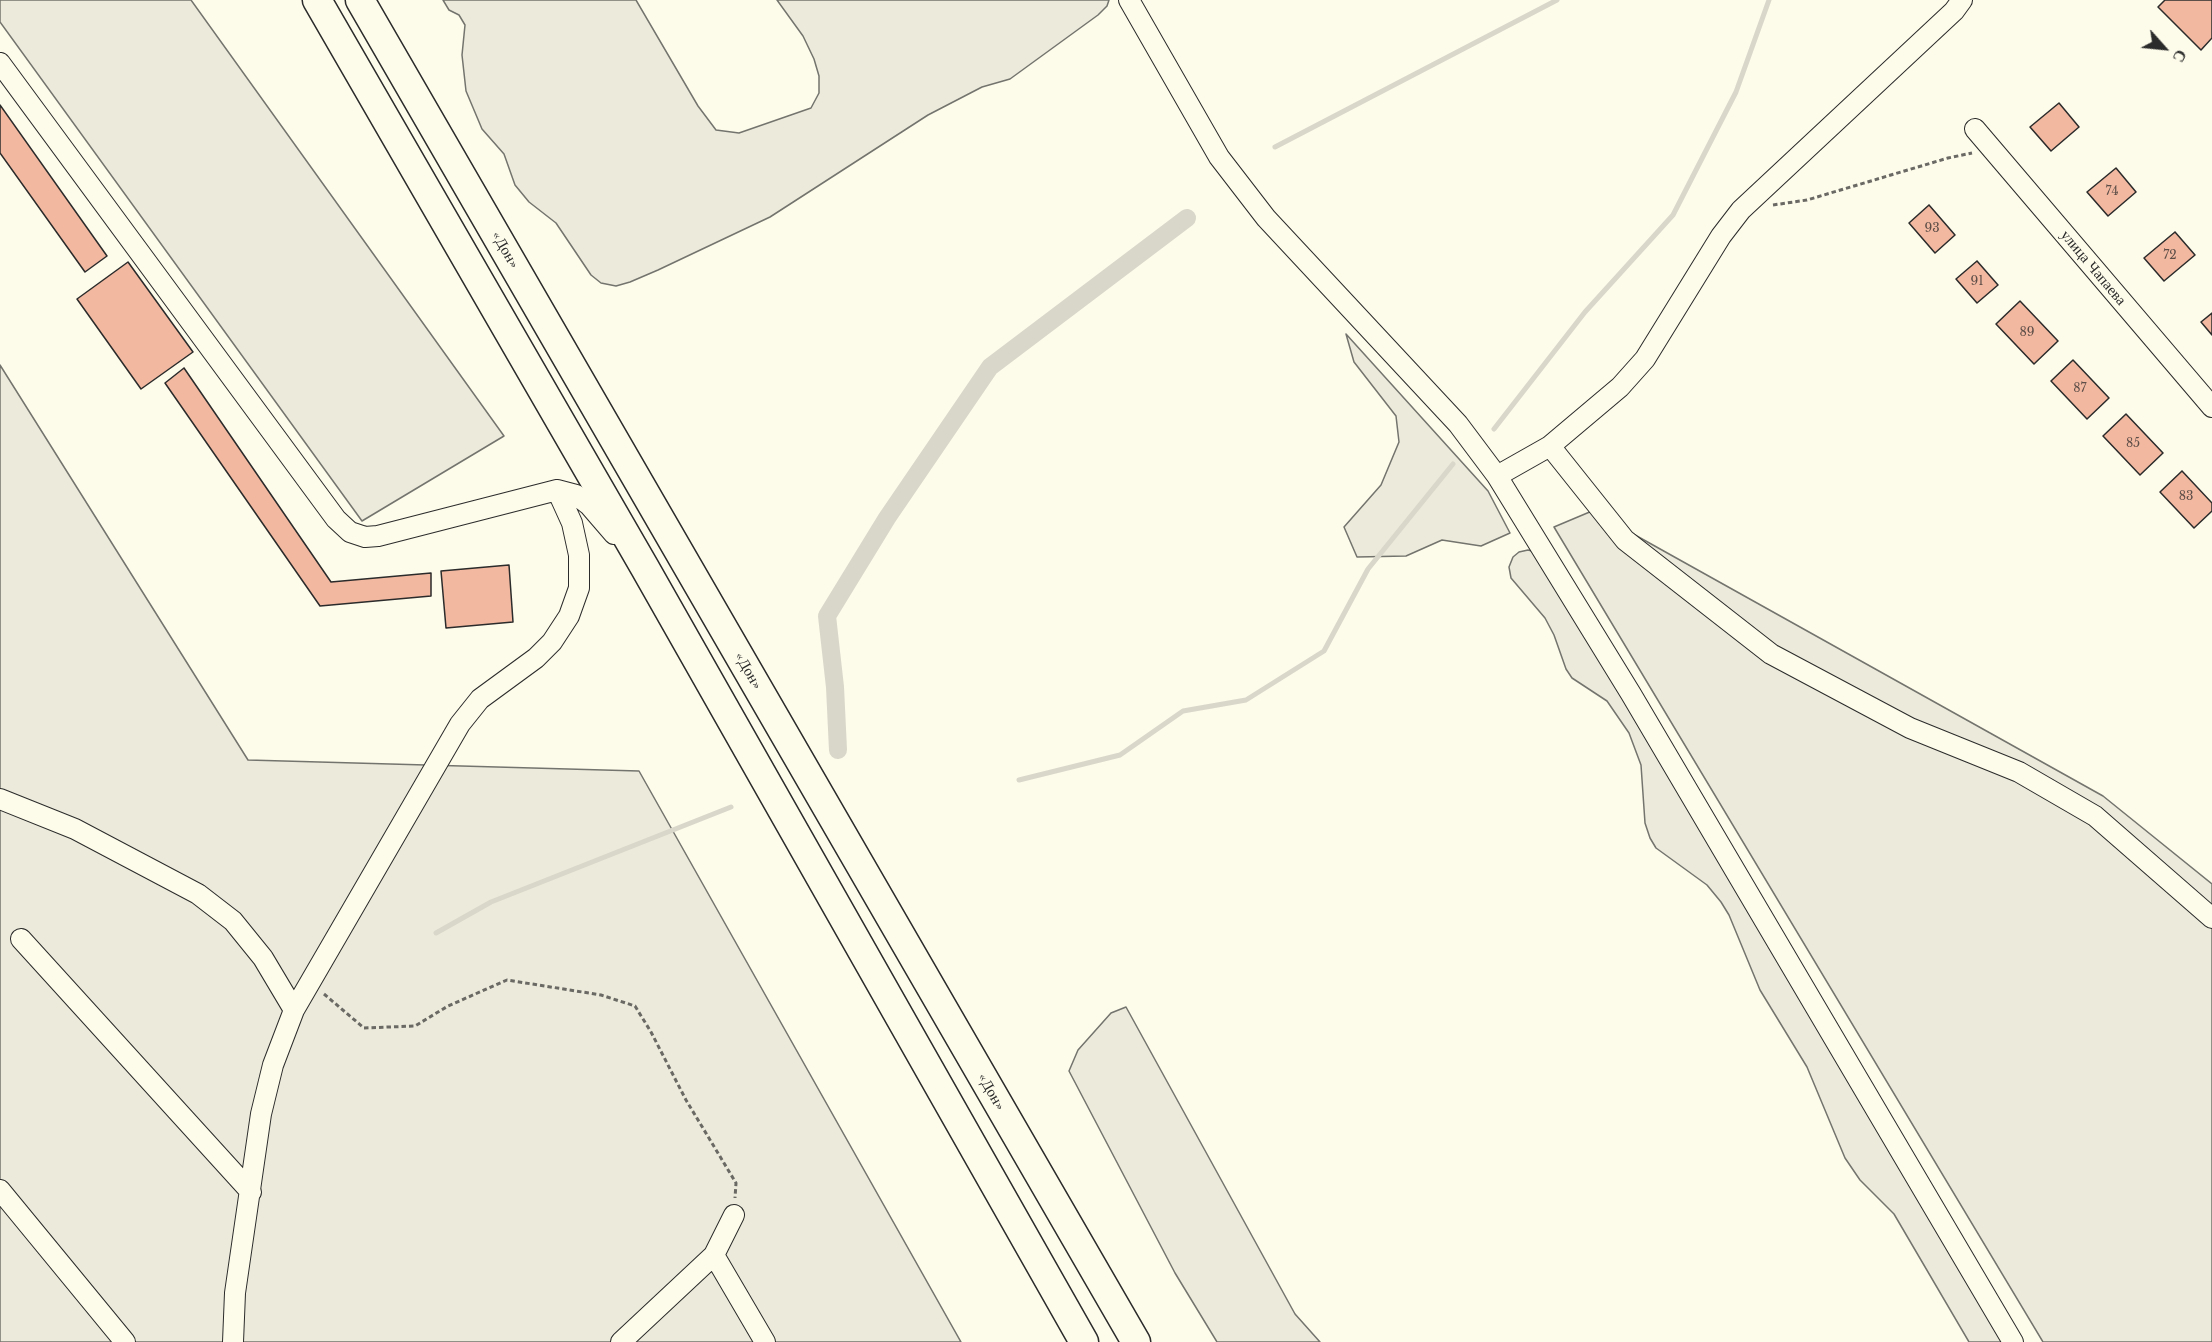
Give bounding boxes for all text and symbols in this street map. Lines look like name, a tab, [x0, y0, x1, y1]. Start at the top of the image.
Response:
north arrow	[2134, 18, 2194, 78]
text: С	[2169, 46, 2192, 66]
house number: 74	[2106, 185, 2118, 199]
house number: 93	[1924, 222, 1940, 236]
street label: улица Чапаева	[2056, 227, 2130, 309]
street label: «Дон»	[487, 228, 523, 272]
house number: 72	[2163, 249, 2177, 263]
house number: 91	[1970, 275, 1984, 289]
house number: 89	[2020, 326, 2034, 340]
house number: 87	[2073, 382, 2087, 396]
house number: 85	[2126, 437, 2140, 451]
house number: 83	[2179, 490, 2193, 504]
street label: «Дон»	[730, 649, 766, 693]
street label: «Дон»	[973, 1070, 1009, 1114]

